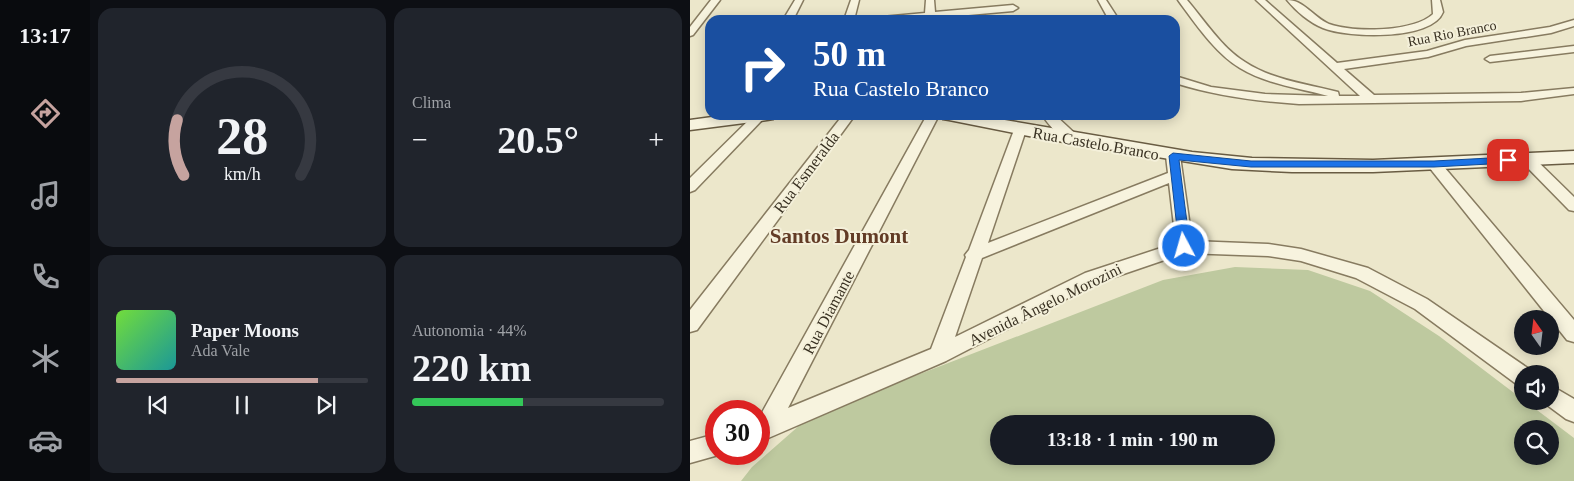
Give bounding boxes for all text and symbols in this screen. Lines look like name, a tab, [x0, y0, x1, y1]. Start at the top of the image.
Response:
street label: Rua Rio Branco	[1406, 18, 1498, 49]
text: 13:17	[19, 23, 71, 48]
icon: right	[730, 35, 795, 100]
text: 50 m	[813, 35, 886, 74]
text: Rua Castelo Branco	[813, 76, 989, 101]
text: Clima	[412, 94, 451, 111]
icon: directions	[28, 96, 63, 131]
text: 28	[216, 108, 268, 165]
text: 20.5°	[497, 119, 579, 161]
text: −	[412, 124, 428, 155]
text: +	[648, 124, 664, 155]
street label: Rua Castelo Branco	[1031, 124, 1160, 163]
street label: Rua Esmeralda	[770, 128, 842, 216]
pin	[1487, 139, 1529, 181]
icon: arrive	[1494, 146, 1522, 174]
text: km/h	[224, 164, 260, 184]
icon: music	[28, 178, 63, 213]
position arrow	[1157, 219, 1209, 271]
district label: Santos Dumont	[770, 224, 908, 248]
icon: phone	[28, 259, 63, 294]
street label: Avenida Ângelo Morozini	[966, 259, 1125, 350]
street label: Rua Diamante	[799, 268, 858, 357]
north arrow	[1514, 310, 1559, 355]
map controls	[1514, 310, 1559, 465]
text: Paper Moons	[191, 320, 299, 341]
text: Autonomia · 44%	[412, 322, 527, 339]
icon: climate	[28, 341, 63, 376]
text: Ada Vale	[191, 342, 250, 359]
text: 220 km	[412, 347, 531, 389]
button: sound	[1514, 365, 1559, 410]
icon: previous	[144, 391, 172, 419]
icon: pause	[228, 391, 256, 419]
icon: next	[312, 391, 340, 419]
speed limit sign: 30	[705, 400, 770, 465]
button: search	[1514, 420, 1559, 465]
icon: car	[28, 423, 63, 458]
text: 13:18 · 1 min · 190 m	[1047, 429, 1218, 450]

